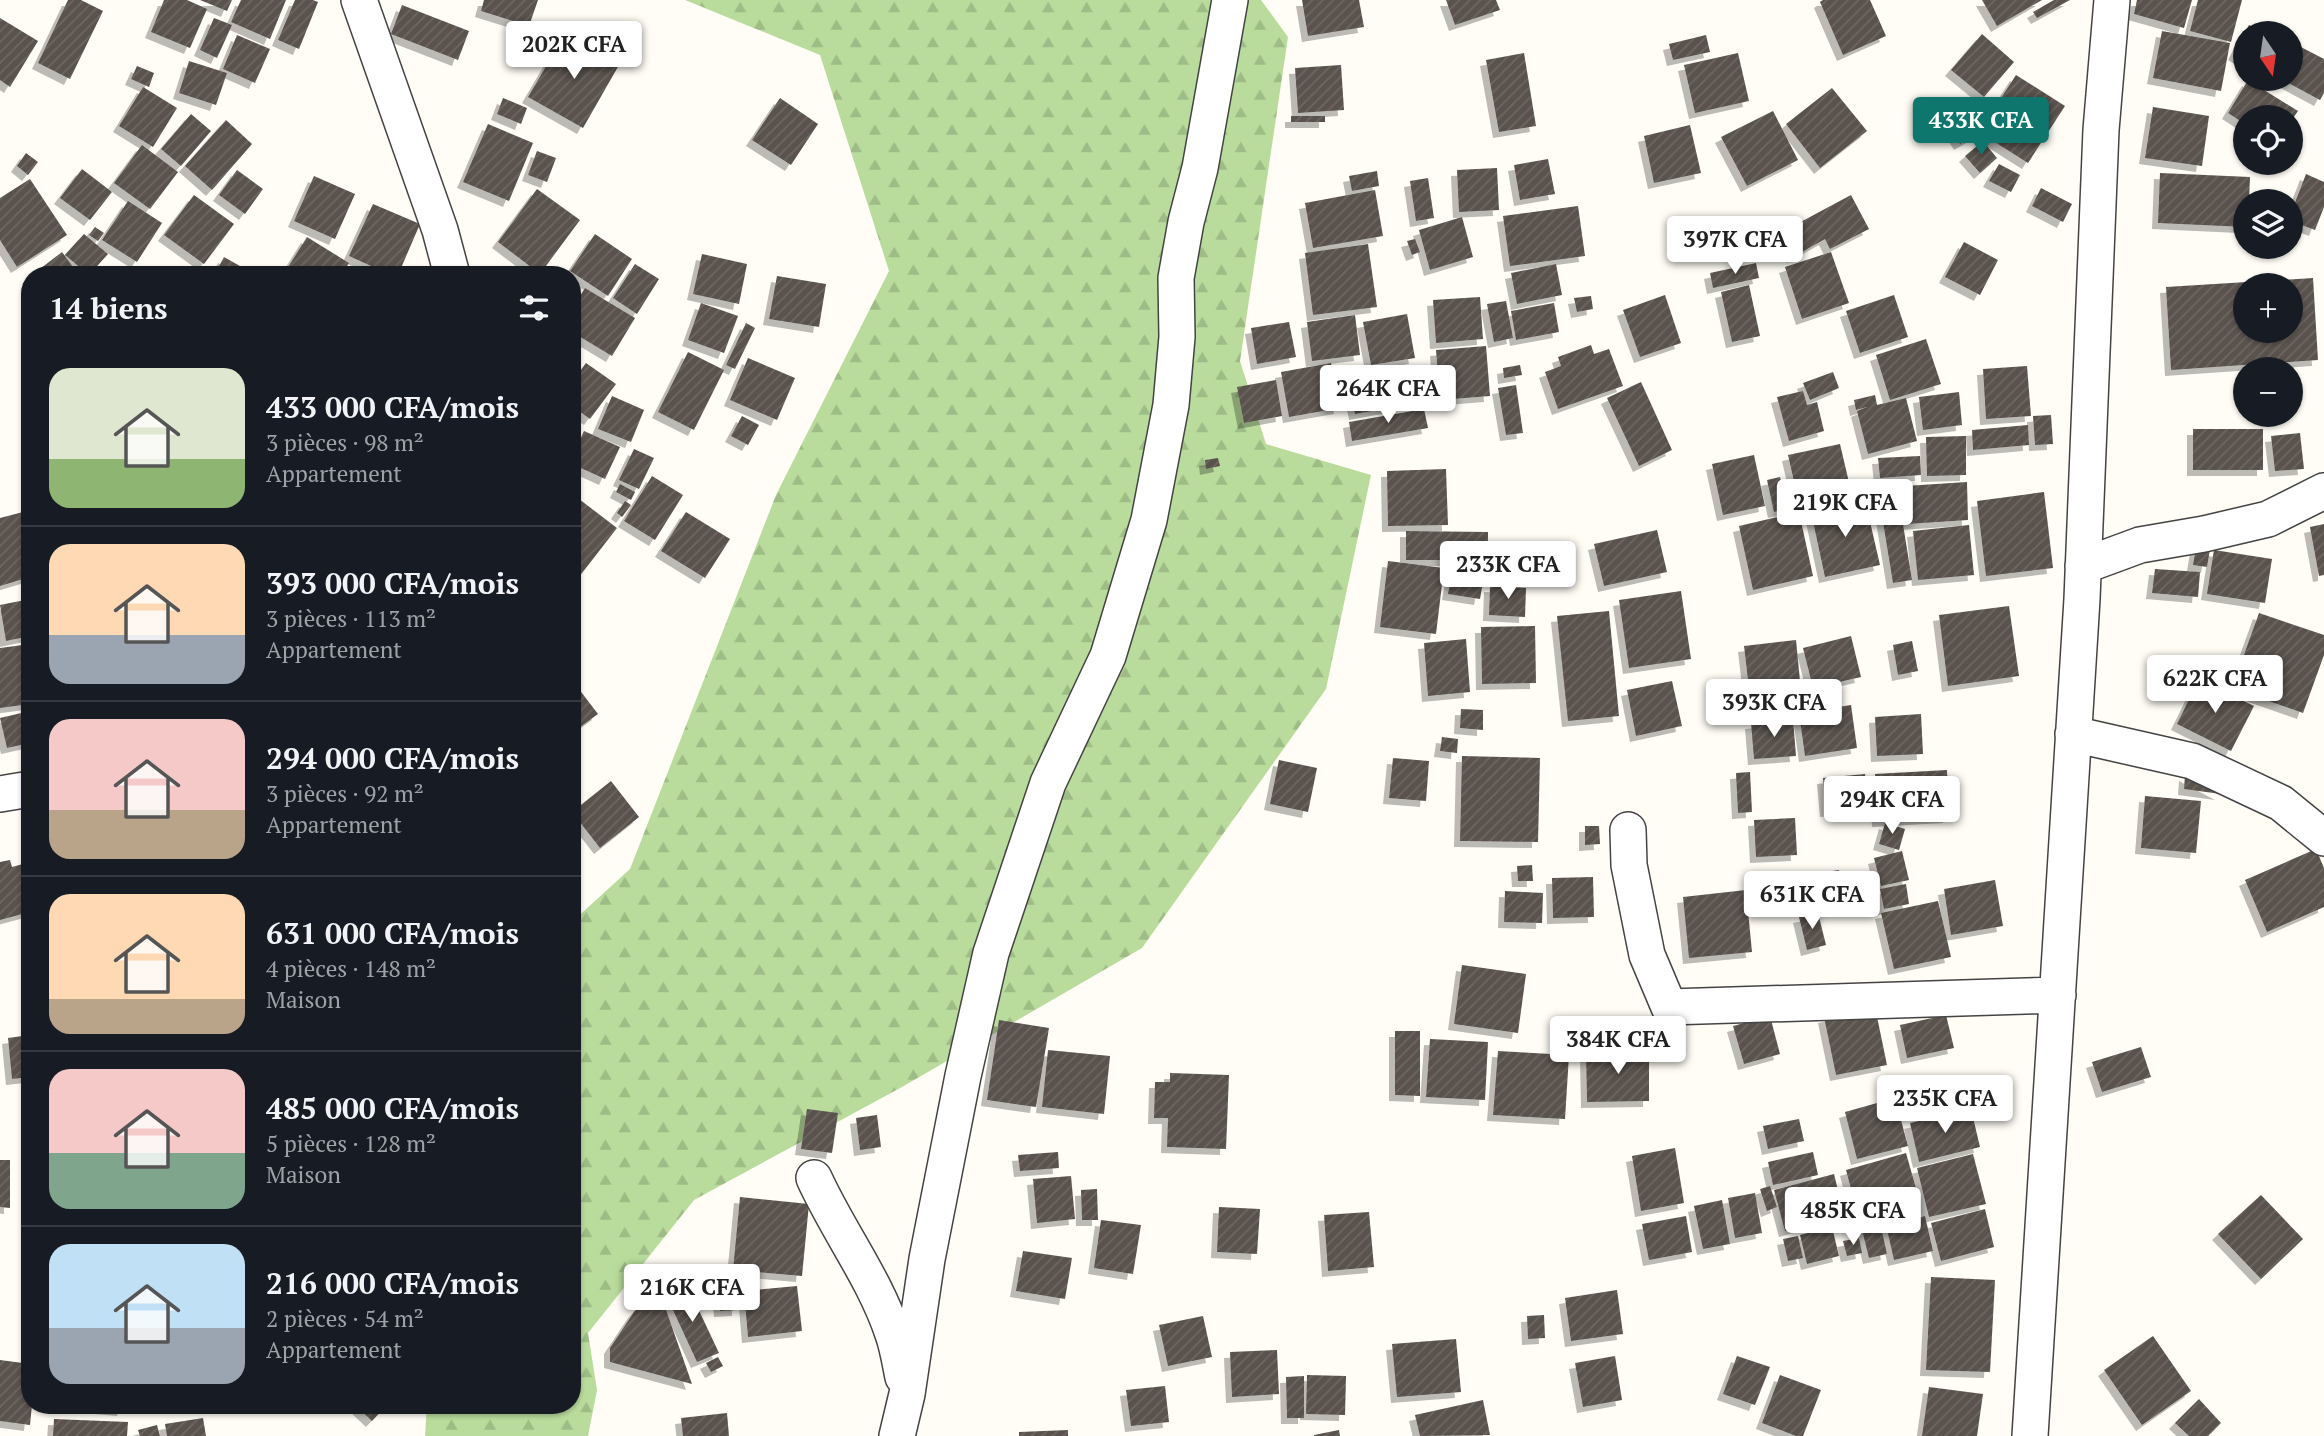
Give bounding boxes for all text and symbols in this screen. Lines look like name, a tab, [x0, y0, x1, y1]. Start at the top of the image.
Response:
north arrow	[2233, 21, 2303, 91]
map controls	[2233, 21, 2303, 427]
pin: 202K CFA	[502, 22, 646, 81]
text: 202K CFA	[522, 28, 626, 59]
pin: 433K CFA	[1909, 97, 2053, 157]
text: 433K CFA	[1929, 104, 2033, 135]
button: locate	[2233, 105, 2303, 175]
button: layers	[2233, 189, 2303, 259]
pin: 397K CFA	[1663, 216, 1807, 276]
text: 397K CFA	[1683, 223, 1787, 254]
button: +	[2233, 273, 2303, 343]
text: 14 biens	[49, 288, 168, 328]
icon: filters	[515, 289, 553, 327]
button: −	[2233, 357, 2303, 427]
pin: 264K CFA	[1316, 366, 1460, 425]
text: 264K CFA	[1336, 372, 1440, 403]
text: 433 000 CFA/mois	[266, 387, 519, 427]
icon: home	[105, 396, 189, 480]
text: 3 pièces · 98 m²	[266, 427, 424, 458]
text: Appartement	[266, 458, 402, 489]
pin: 219K CFA	[1773, 480, 1917, 539]
text: 219K CFA	[1793, 486, 1897, 517]
pin: 233K CFA	[1436, 542, 1580, 601]
text: 233K CFA	[1456, 548, 1560, 579]
text: 393 000 CFA/mois	[266, 563, 519, 603]
icon: home	[105, 572, 189, 656]
text: 3 pièces · 113 m²	[266, 603, 436, 634]
text: Appartement	[266, 634, 402, 665]
pin: 622K CFA	[2143, 656, 2287, 715]
text: 622K CFA	[2163, 662, 2267, 693]
pin: 393K CFA	[1702, 680, 1846, 739]
text: 393K CFA	[1722, 686, 1826, 717]
text: 294 000 CFA/mois	[266, 738, 519, 778]
icon: home	[105, 747, 189, 831]
pin: 294K CFA	[1820, 776, 1964, 836]
text: 3 pièces · 92 m²	[266, 778, 424, 809]
text: 294K CFA	[1840, 783, 1944, 814]
text: Appartement	[266, 809, 402, 840]
pin: 631K CFA	[1740, 872, 1884, 931]
text: 631K CFA	[1760, 878, 1864, 909]
text: 631 000 CFA/mois	[266, 913, 519, 953]
icon: home	[105, 922, 189, 1006]
text: 4 pièces · 148 m²	[266, 953, 436, 984]
text: Maison	[266, 984, 341, 1015]
pin: 384K CFA	[1546, 1016, 1690, 1076]
text: 384K CFA	[1566, 1023, 1670, 1054]
pin: 235K CFA	[1873, 1076, 2017, 1135]
text: 235K CFA	[1893, 1082, 1997, 1113]
text: 485 000 CFA/mois	[266, 1088, 519, 1128]
icon: home	[105, 1097, 189, 1181]
text: 5 pièces · 128 m²	[266, 1128, 436, 1159]
text: Maison	[266, 1159, 341, 1190]
pin: 485K CFA	[1781, 1188, 1925, 1247]
text: 485K CFA	[1801, 1194, 1905, 1225]
text: 216 000 CFA/mois	[266, 1263, 519, 1303]
pin: 216K CFA	[620, 1264, 764, 1324]
text: 216K CFA	[640, 1271, 744, 1302]
icon: home	[105, 1272, 189, 1356]
text: 2 pièces · 54 m²	[266, 1303, 424, 1334]
text: Appartement	[266, 1334, 402, 1365]

